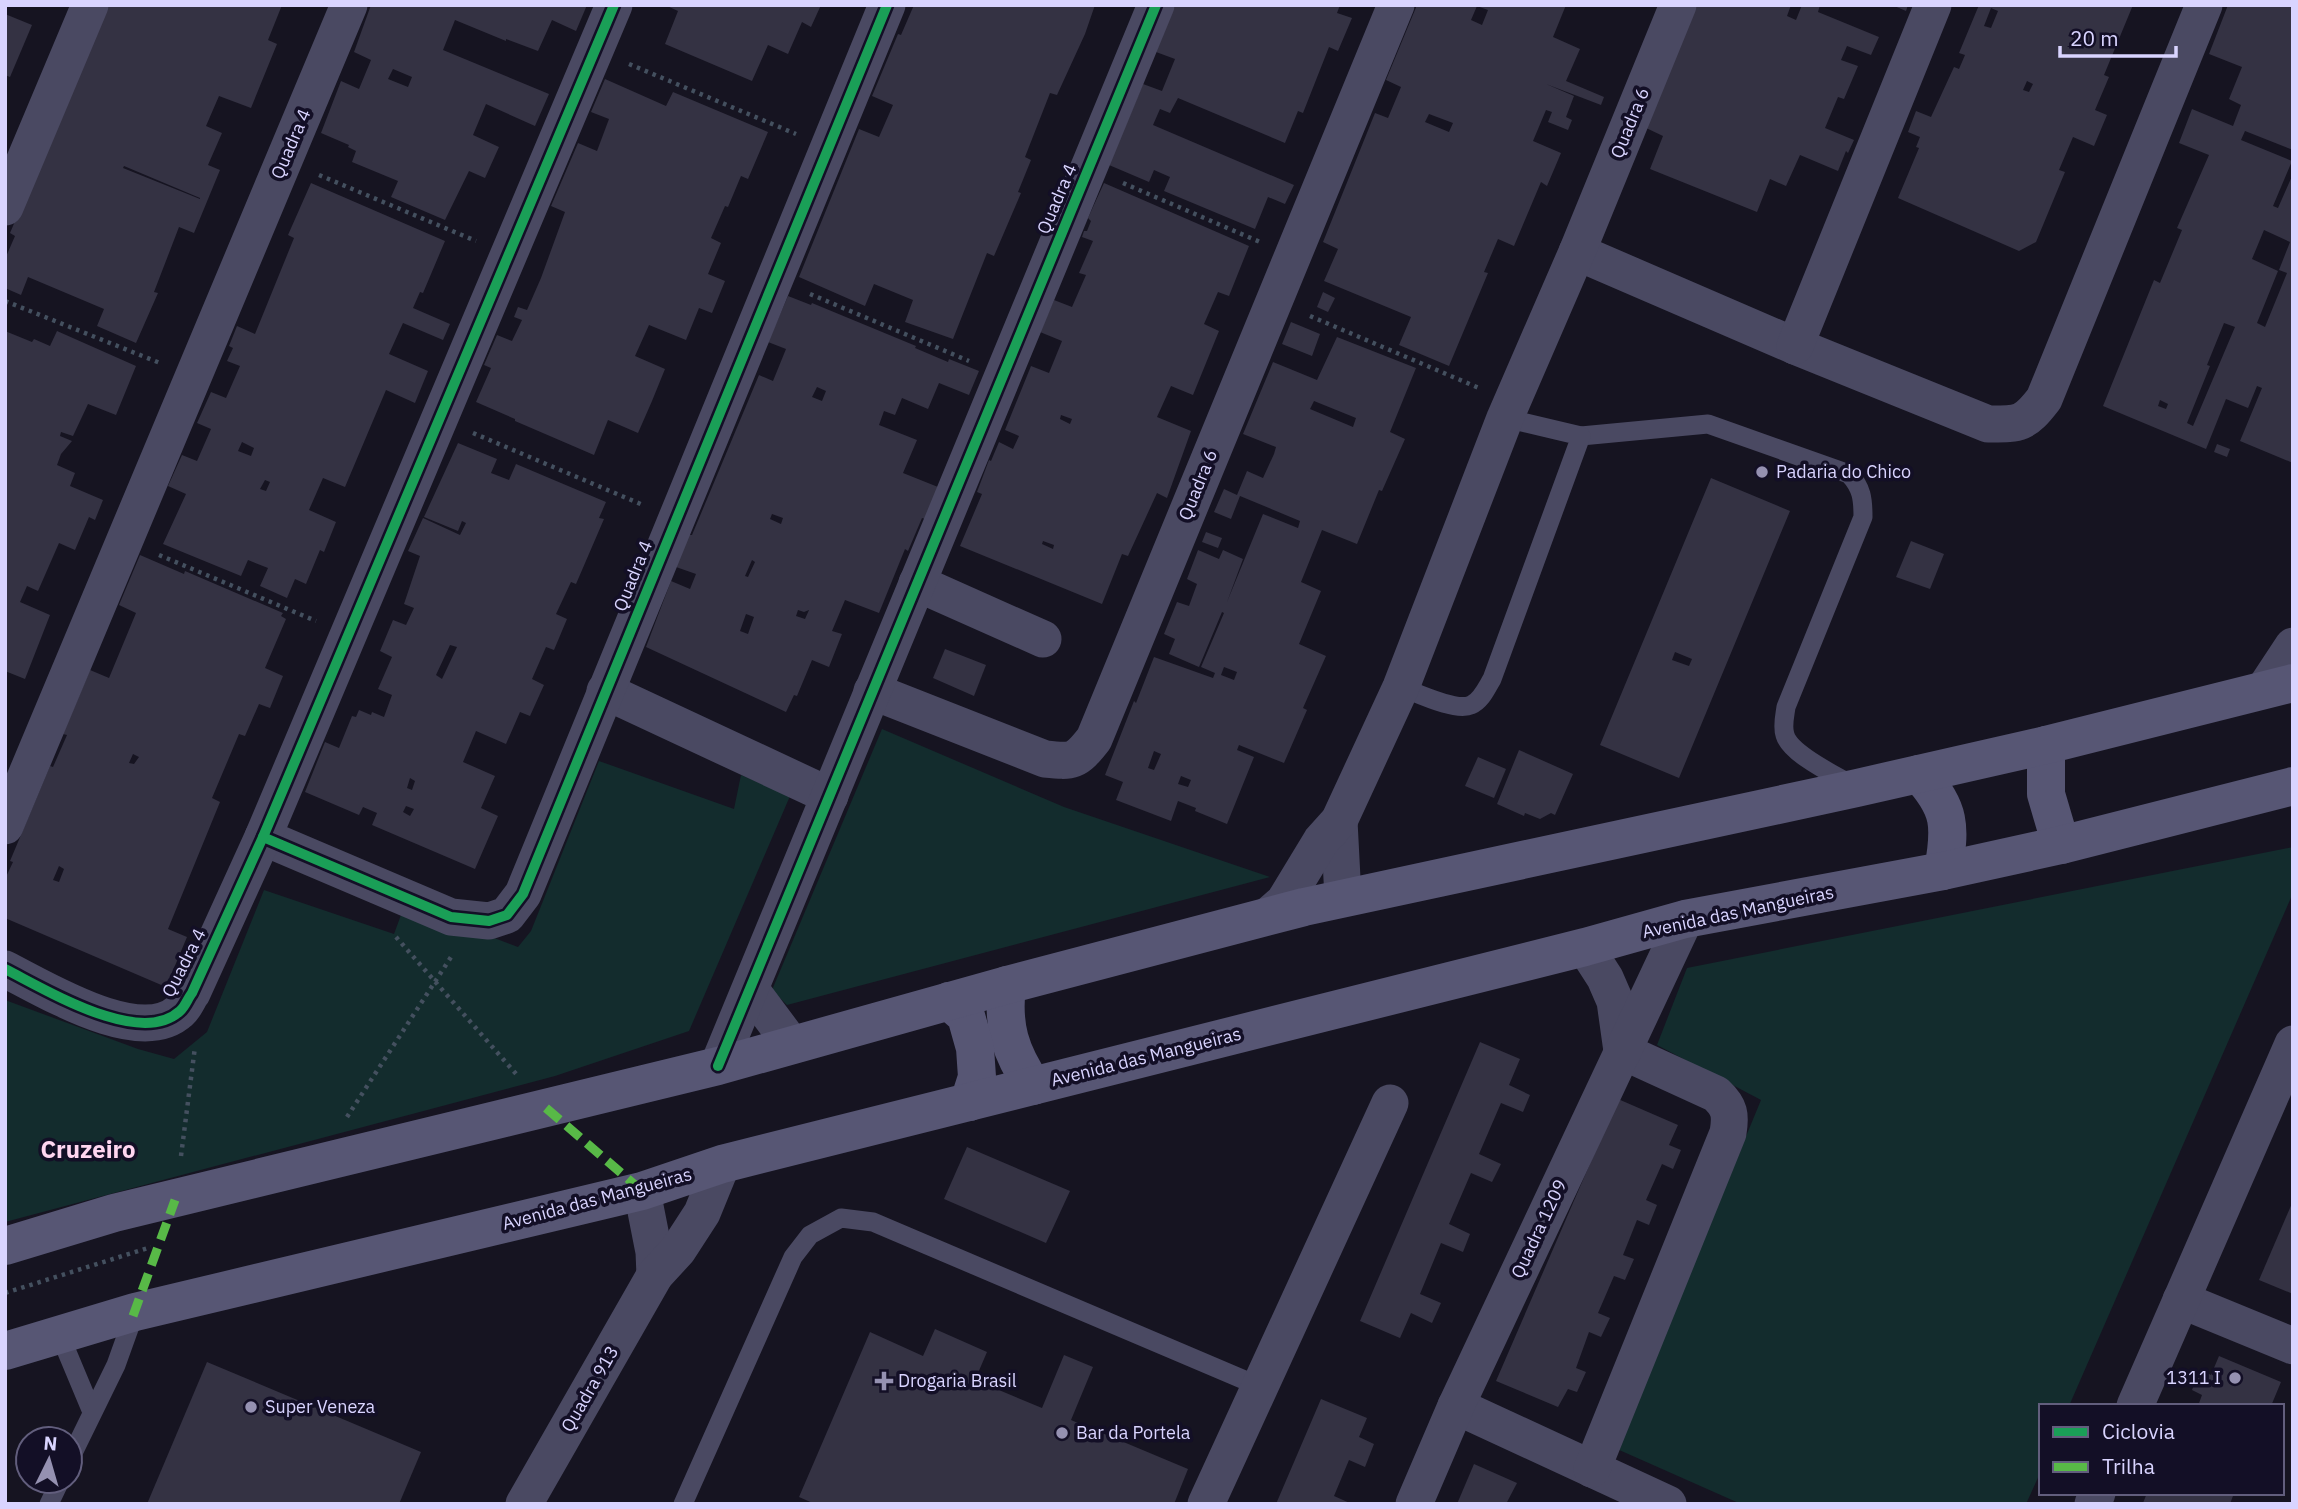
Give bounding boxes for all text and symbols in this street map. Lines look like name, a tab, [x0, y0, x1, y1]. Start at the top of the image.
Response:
scale bar	[2060, 14, 2176, 58]
text: 20 m	[2070, 24, 2119, 52]
street label: Quadra 6	[1605, 84, 1654, 162]
street label: Quadra 4	[265, 105, 316, 182]
street label: Quadra 4	[1031, 160, 1082, 237]
street label: Quadra 6	[1173, 446, 1222, 524]
place label: Padaria do Chico	[1776, 460, 1911, 483]
marker: Padaria do Chico	[1754, 464, 1770, 480]
street label: Quadra 4	[608, 537, 657, 615]
street label: Avenida das Mangueiras	[1640, 880, 1836, 943]
street label: Quadra 4	[156, 924, 211, 1001]
street label: Avenida das Mangueiras	[1048, 1022, 1243, 1091]
district label: Cruzeiro	[40, 1133, 136, 1165]
street label: Avenida das Mangueiras	[500, 1162, 694, 1235]
street label: Quadra 1209	[1506, 1176, 1572, 1282]
street label: Quadra 913	[556, 1342, 623, 1436]
place label: 1311 I	[2166, 1366, 2221, 1389]
place label: Drogaria Brasil	[898, 1369, 1017, 1392]
marker: 1311 I	[2227, 1370, 2243, 1386]
marker: Drogaria Brasil	[876, 1373, 892, 1389]
place label: Super Veneza	[265, 1395, 376, 1418]
marker: Super Veneza	[243, 1399, 259, 1415]
legend	[2039, 1404, 2284, 1495]
text: Ciclovia	[2102, 1417, 2175, 1445]
place label: Bar da Portela	[1076, 1421, 1191, 1444]
north arrow	[14, 1425, 84, 1495]
marker: Bar da Portela	[1054, 1425, 1070, 1441]
text: N	[43, 1431, 58, 1456]
text: Trilha	[2102, 1452, 2155, 1480]

